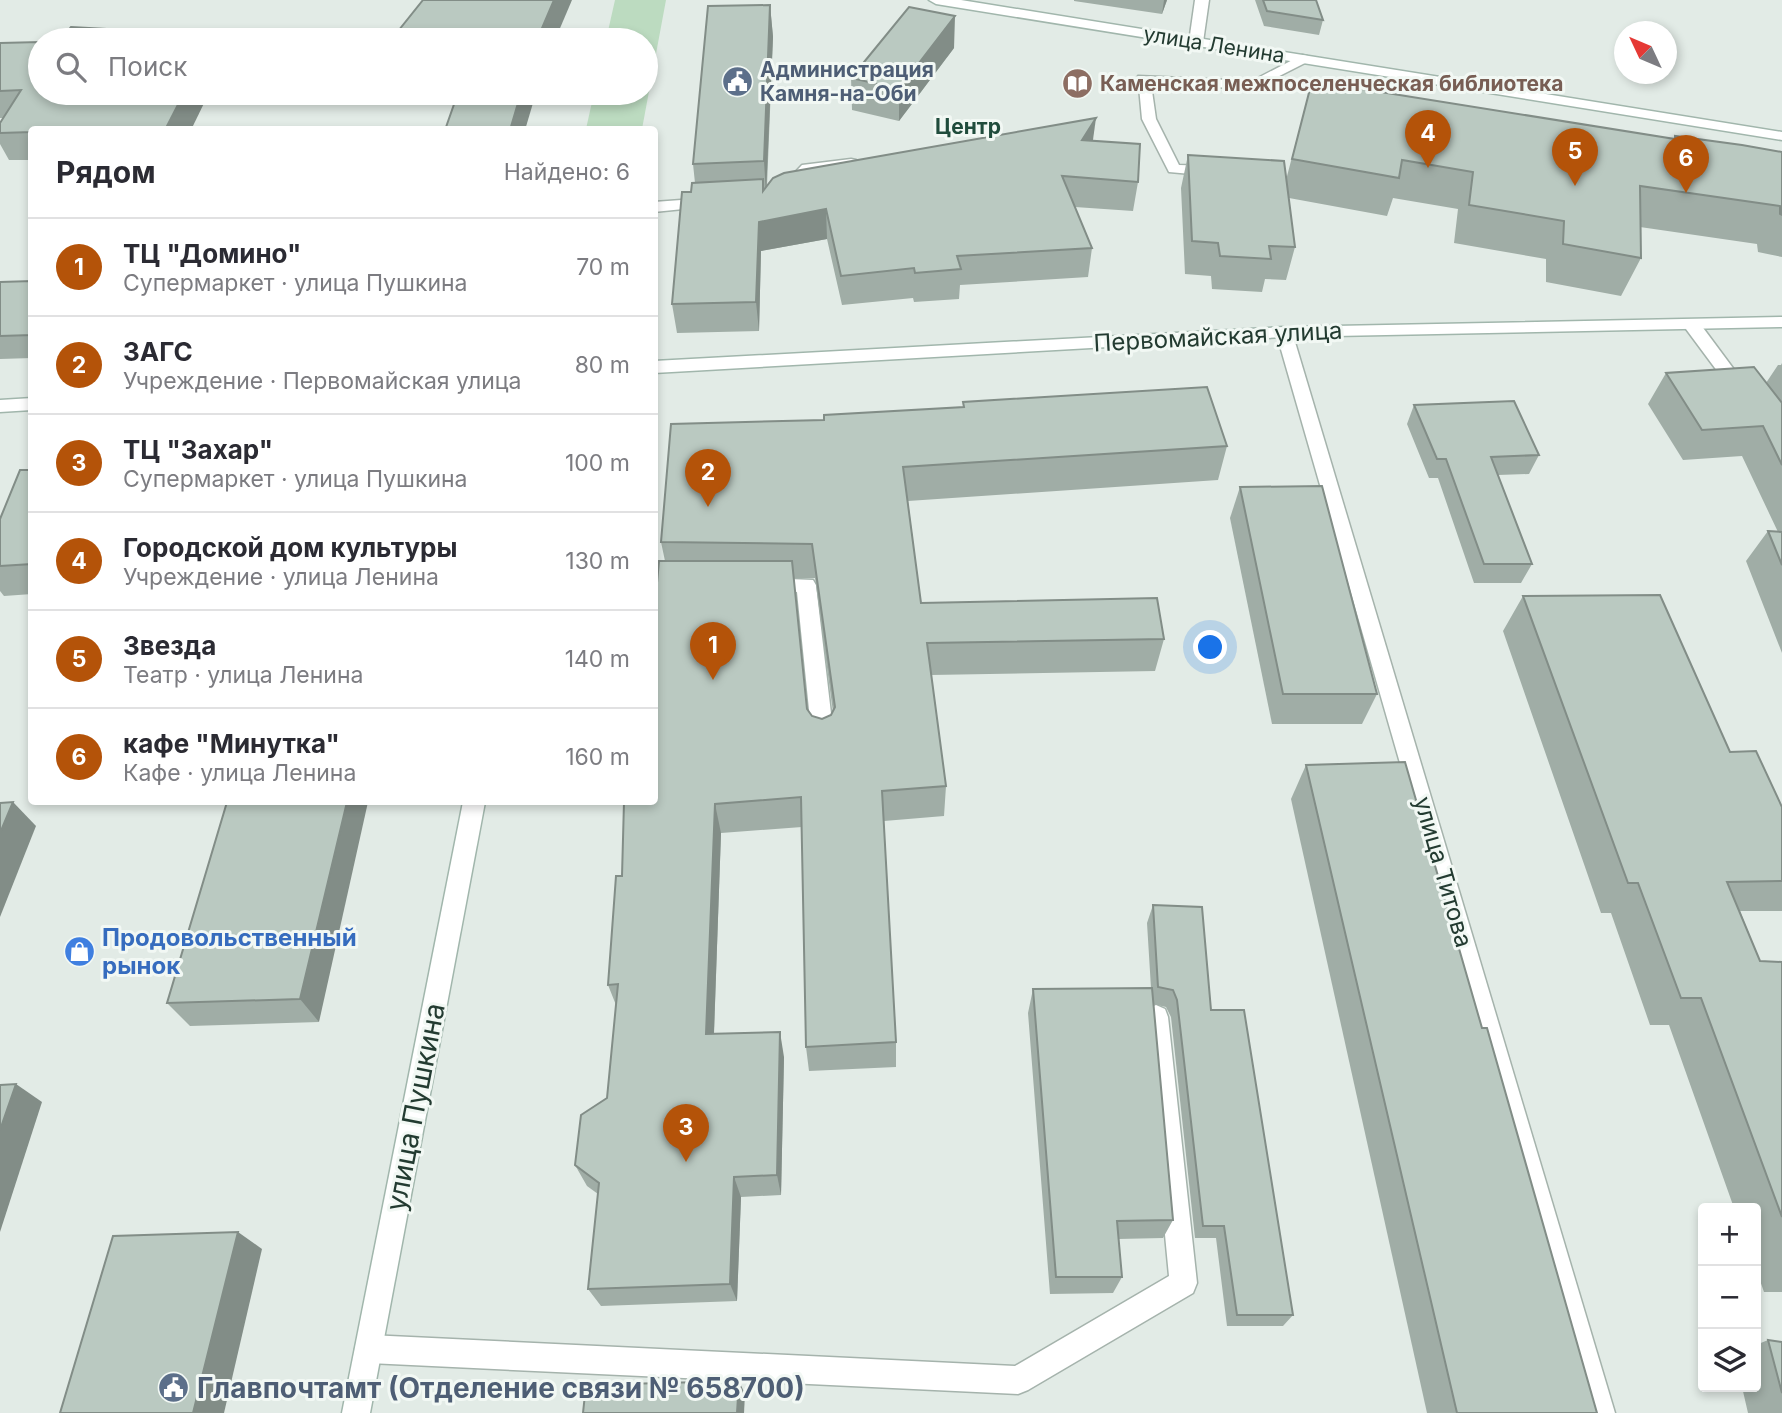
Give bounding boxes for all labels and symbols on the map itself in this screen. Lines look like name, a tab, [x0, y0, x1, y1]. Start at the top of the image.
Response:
street label: улица Ленина	[1142, 21, 1286, 68]
north arrow	[1614, 21, 1677, 84]
place label: Администрация Камня-на-Оби	[760, 57, 934, 106]
public building icon: Администрация Камня-на-Оби	[720, 65, 754, 99]
library icon: Каменская межпоселенческая библиотека	[1060, 67, 1094, 101]
place label: Каменская межпоселенческая библиотека	[1100, 71, 1564, 96]
pin: 4	[1405, 110, 1451, 168]
district label: Центр	[935, 114, 1001, 139]
pin: 5	[1552, 128, 1598, 186]
pin: 6	[1663, 135, 1709, 193]
street label: Первомайская улица	[1093, 316, 1343, 357]
pin: 2	[685, 449, 731, 507]
pin: 1	[690, 622, 736, 680]
your location	[1193, 630, 1227, 664]
street label: улица Титова	[1408, 793, 1479, 951]
place label: Продовольственный рынок	[102, 923, 357, 980]
shop icon: Продовольственный рынок	[62, 935, 96, 969]
street label: улица Пушкина	[378, 1000, 452, 1214]
pin: 3	[663, 1104, 709, 1162]
public building icon: Главпочтамт (Отделение связи № 658700)	[157, 1371, 191, 1405]
place label: Главпочтамт (Отделение связи № 658700)	[197, 1371, 805, 1405]

